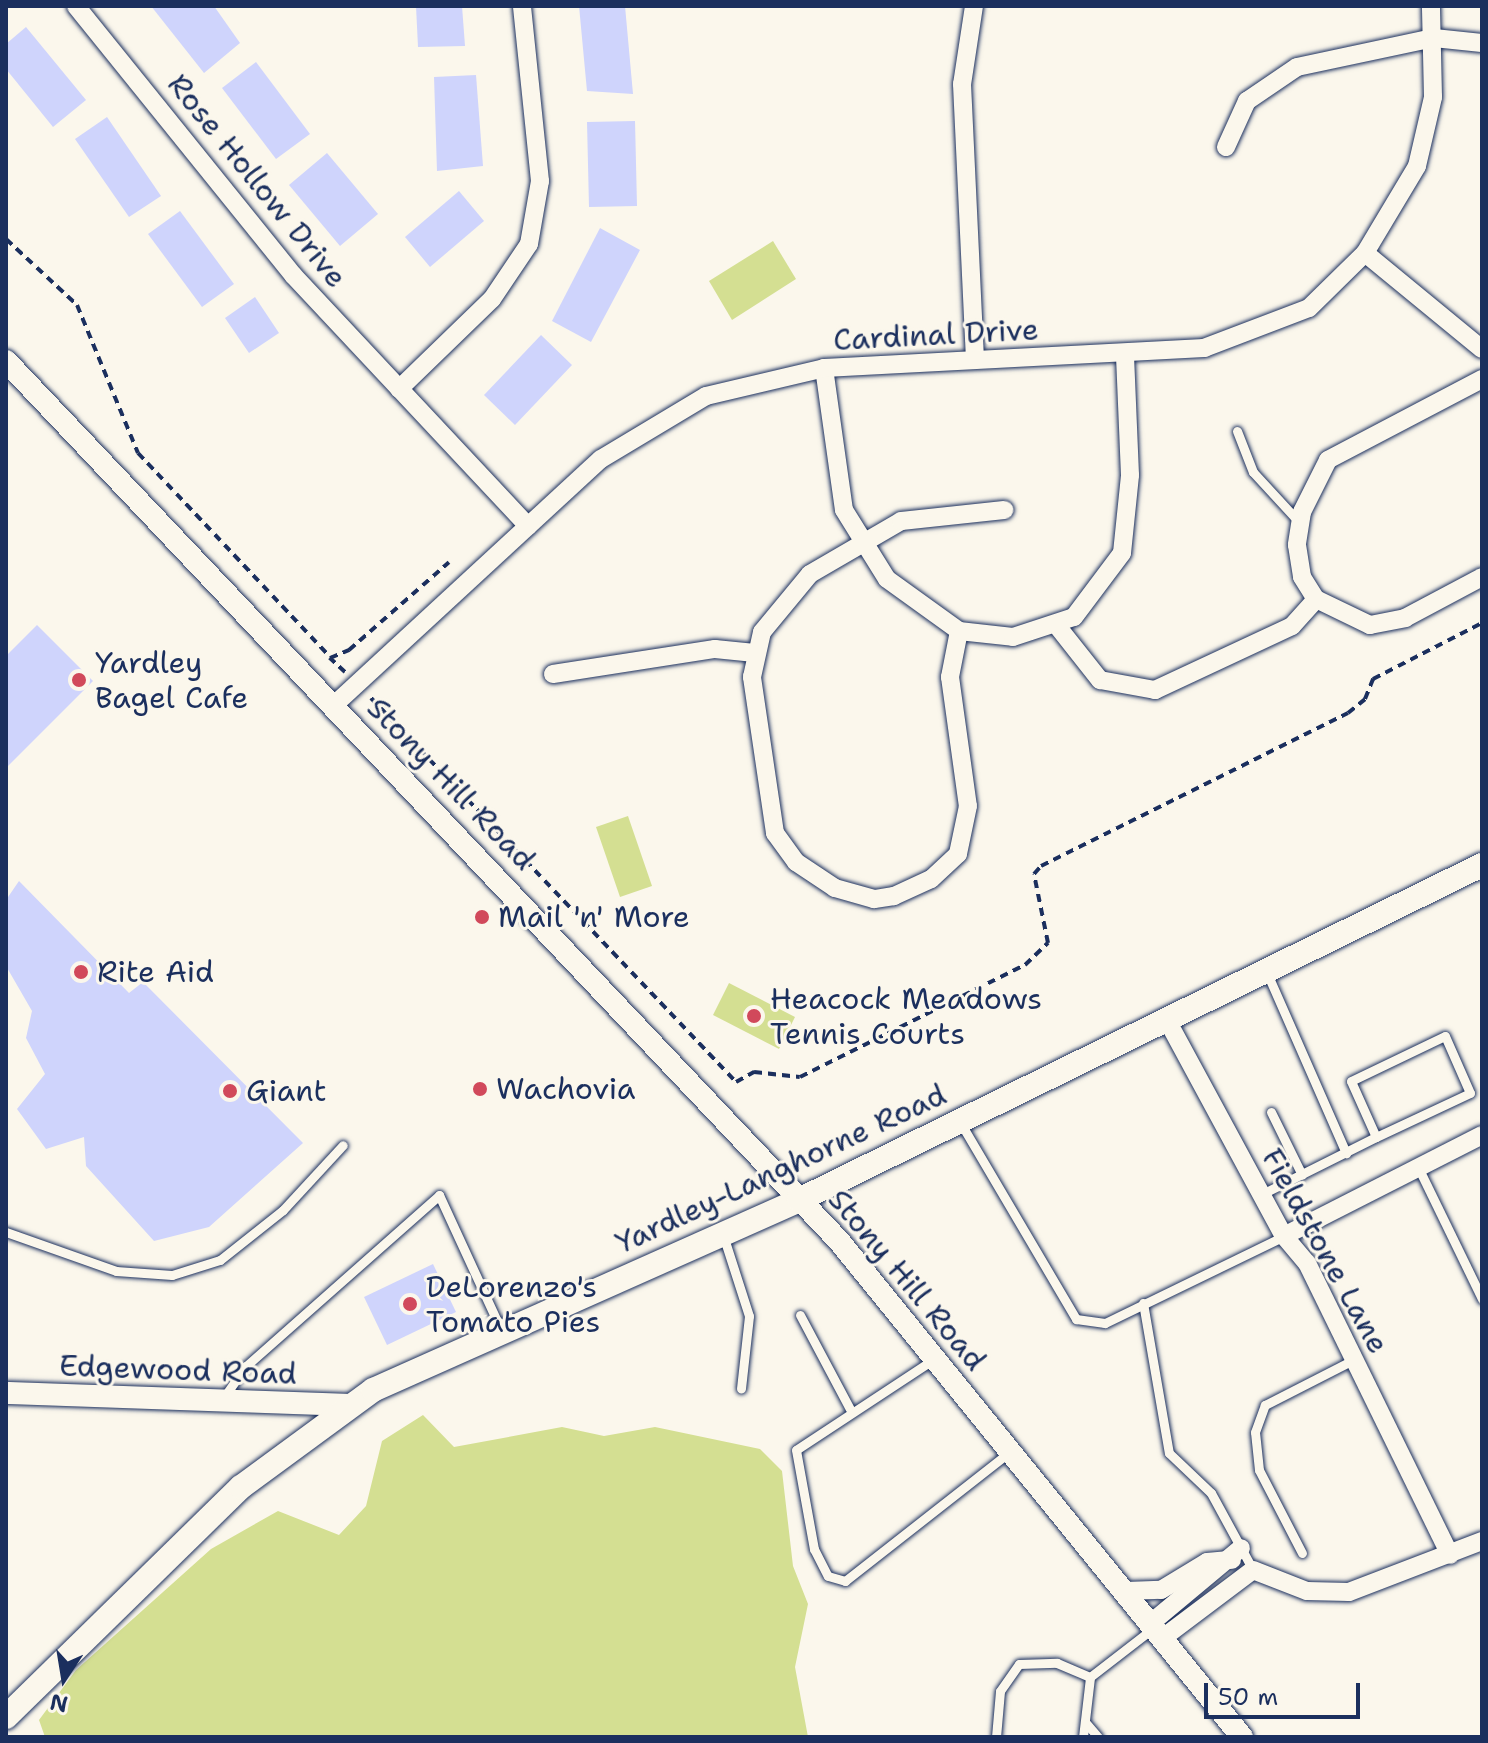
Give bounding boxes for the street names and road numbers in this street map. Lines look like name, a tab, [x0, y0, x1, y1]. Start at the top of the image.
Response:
street label: Rose Hollow Drive	[160, 67, 354, 295]
street label: Cardinal Drive	[832, 312, 1040, 358]
street label: Stony Hill Road	[360, 690, 542, 878]
street label: Yardley-Langhorne Road	[610, 1077, 952, 1261]
street label: Fieldstone Lane	[1254, 1142, 1396, 1360]
street label: Stony Hill Road	[821, 1182, 993, 1378]
street label: Edgewood Road	[59, 1348, 297, 1392]

